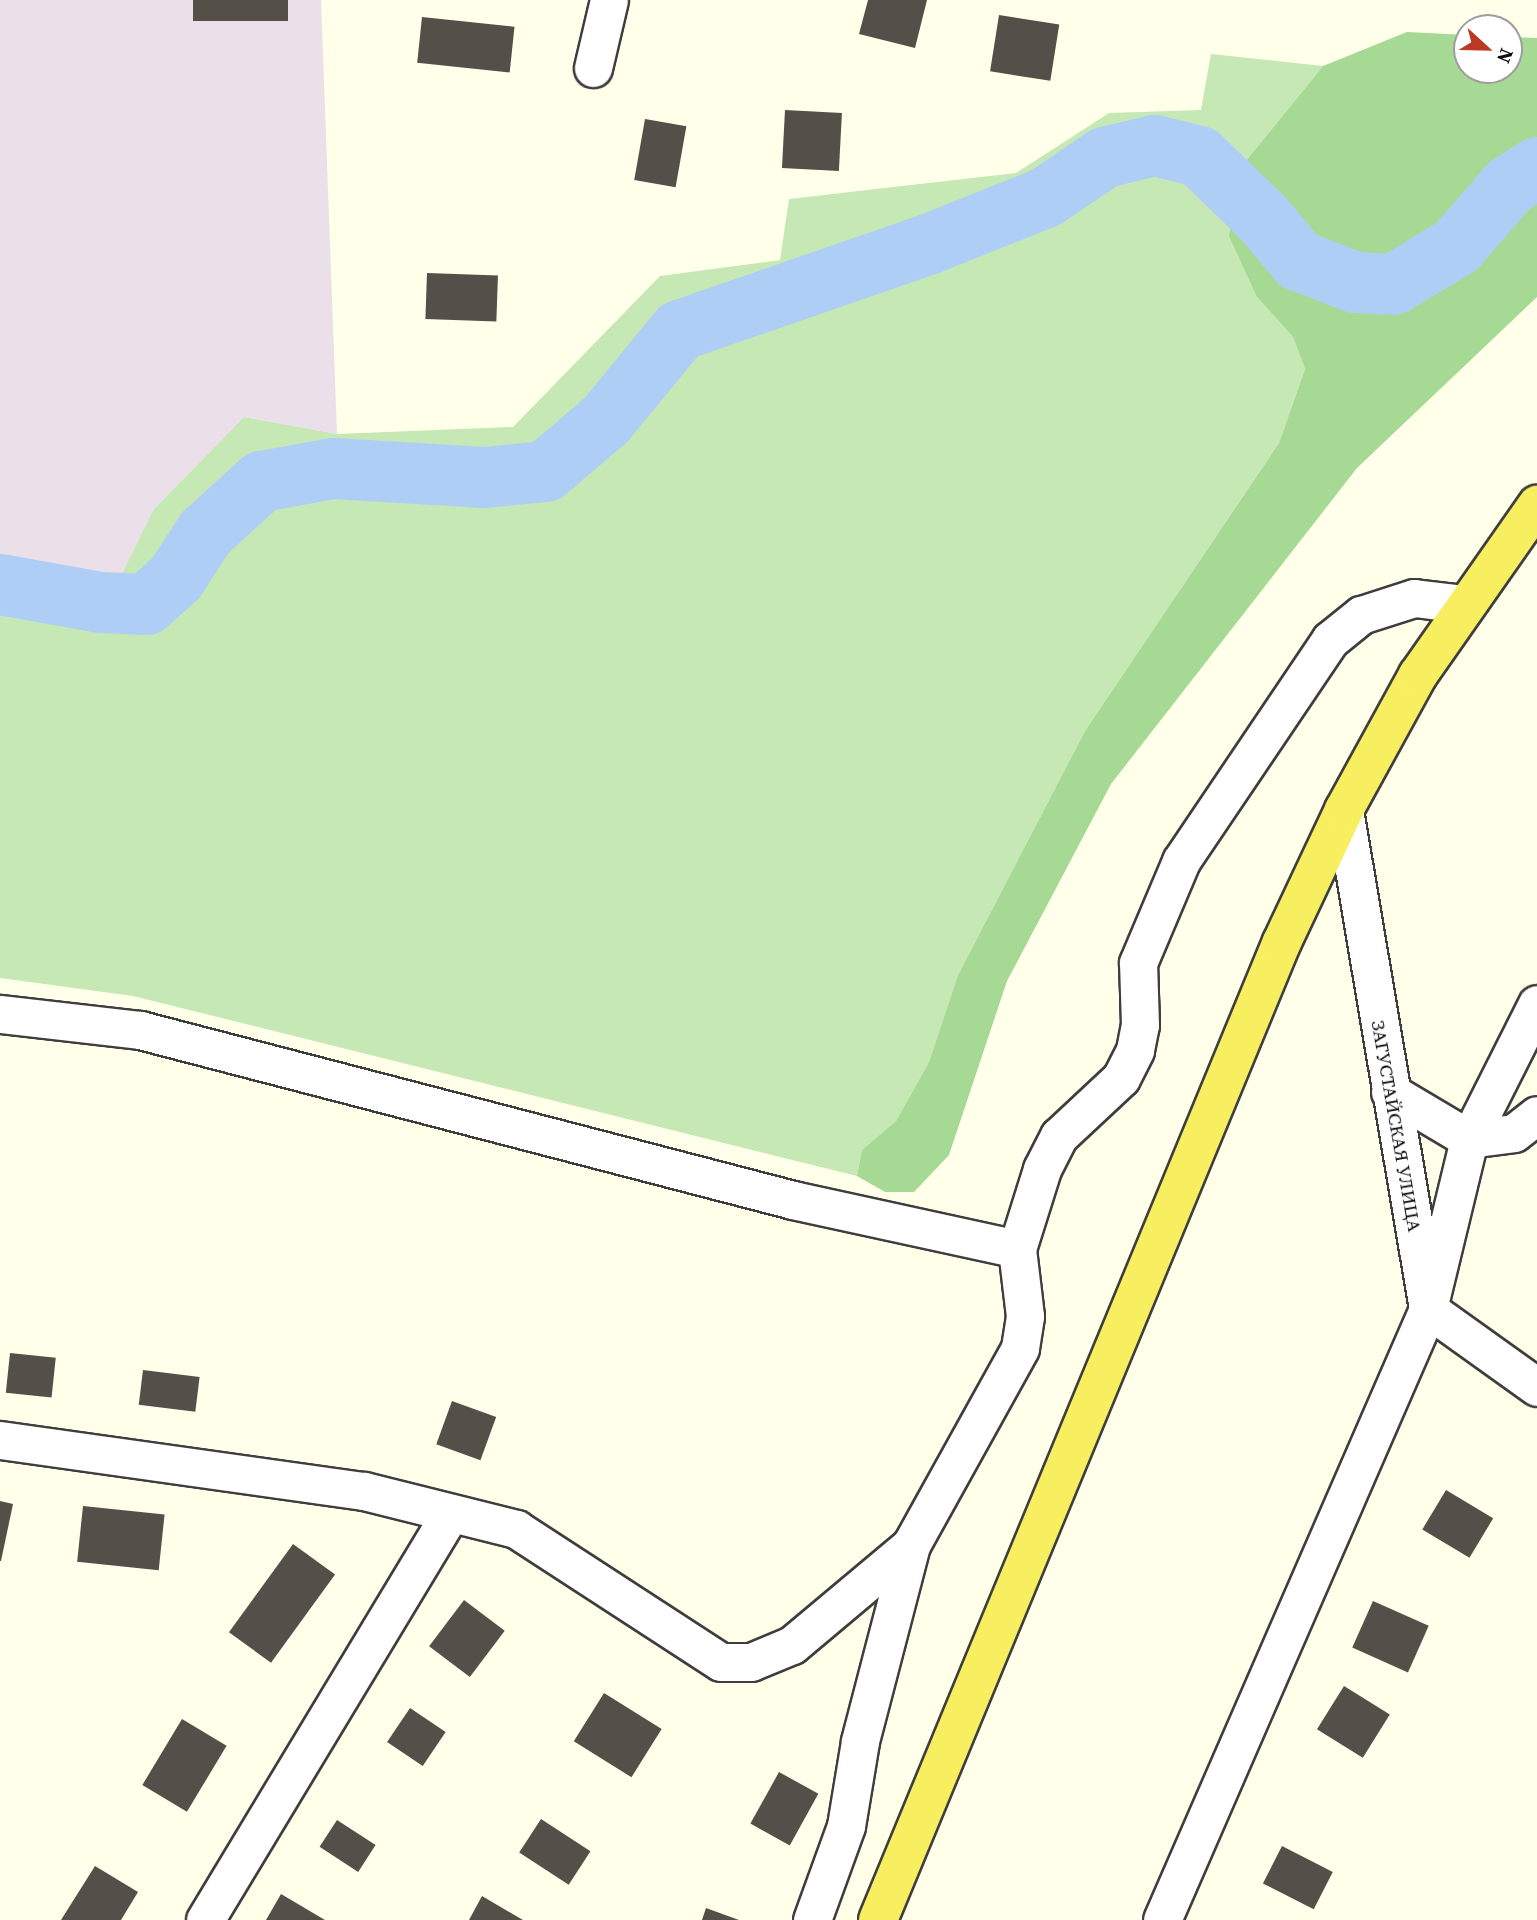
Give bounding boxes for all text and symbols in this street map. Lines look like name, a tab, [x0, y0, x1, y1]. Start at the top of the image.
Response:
north arrow	[1453, 14, 1523, 84]
text: N	[1491, 45, 1520, 67]
street label: ЗАГУСТАЙСКАЯ УЛИЦА	[1366, 1018, 1426, 1234]

